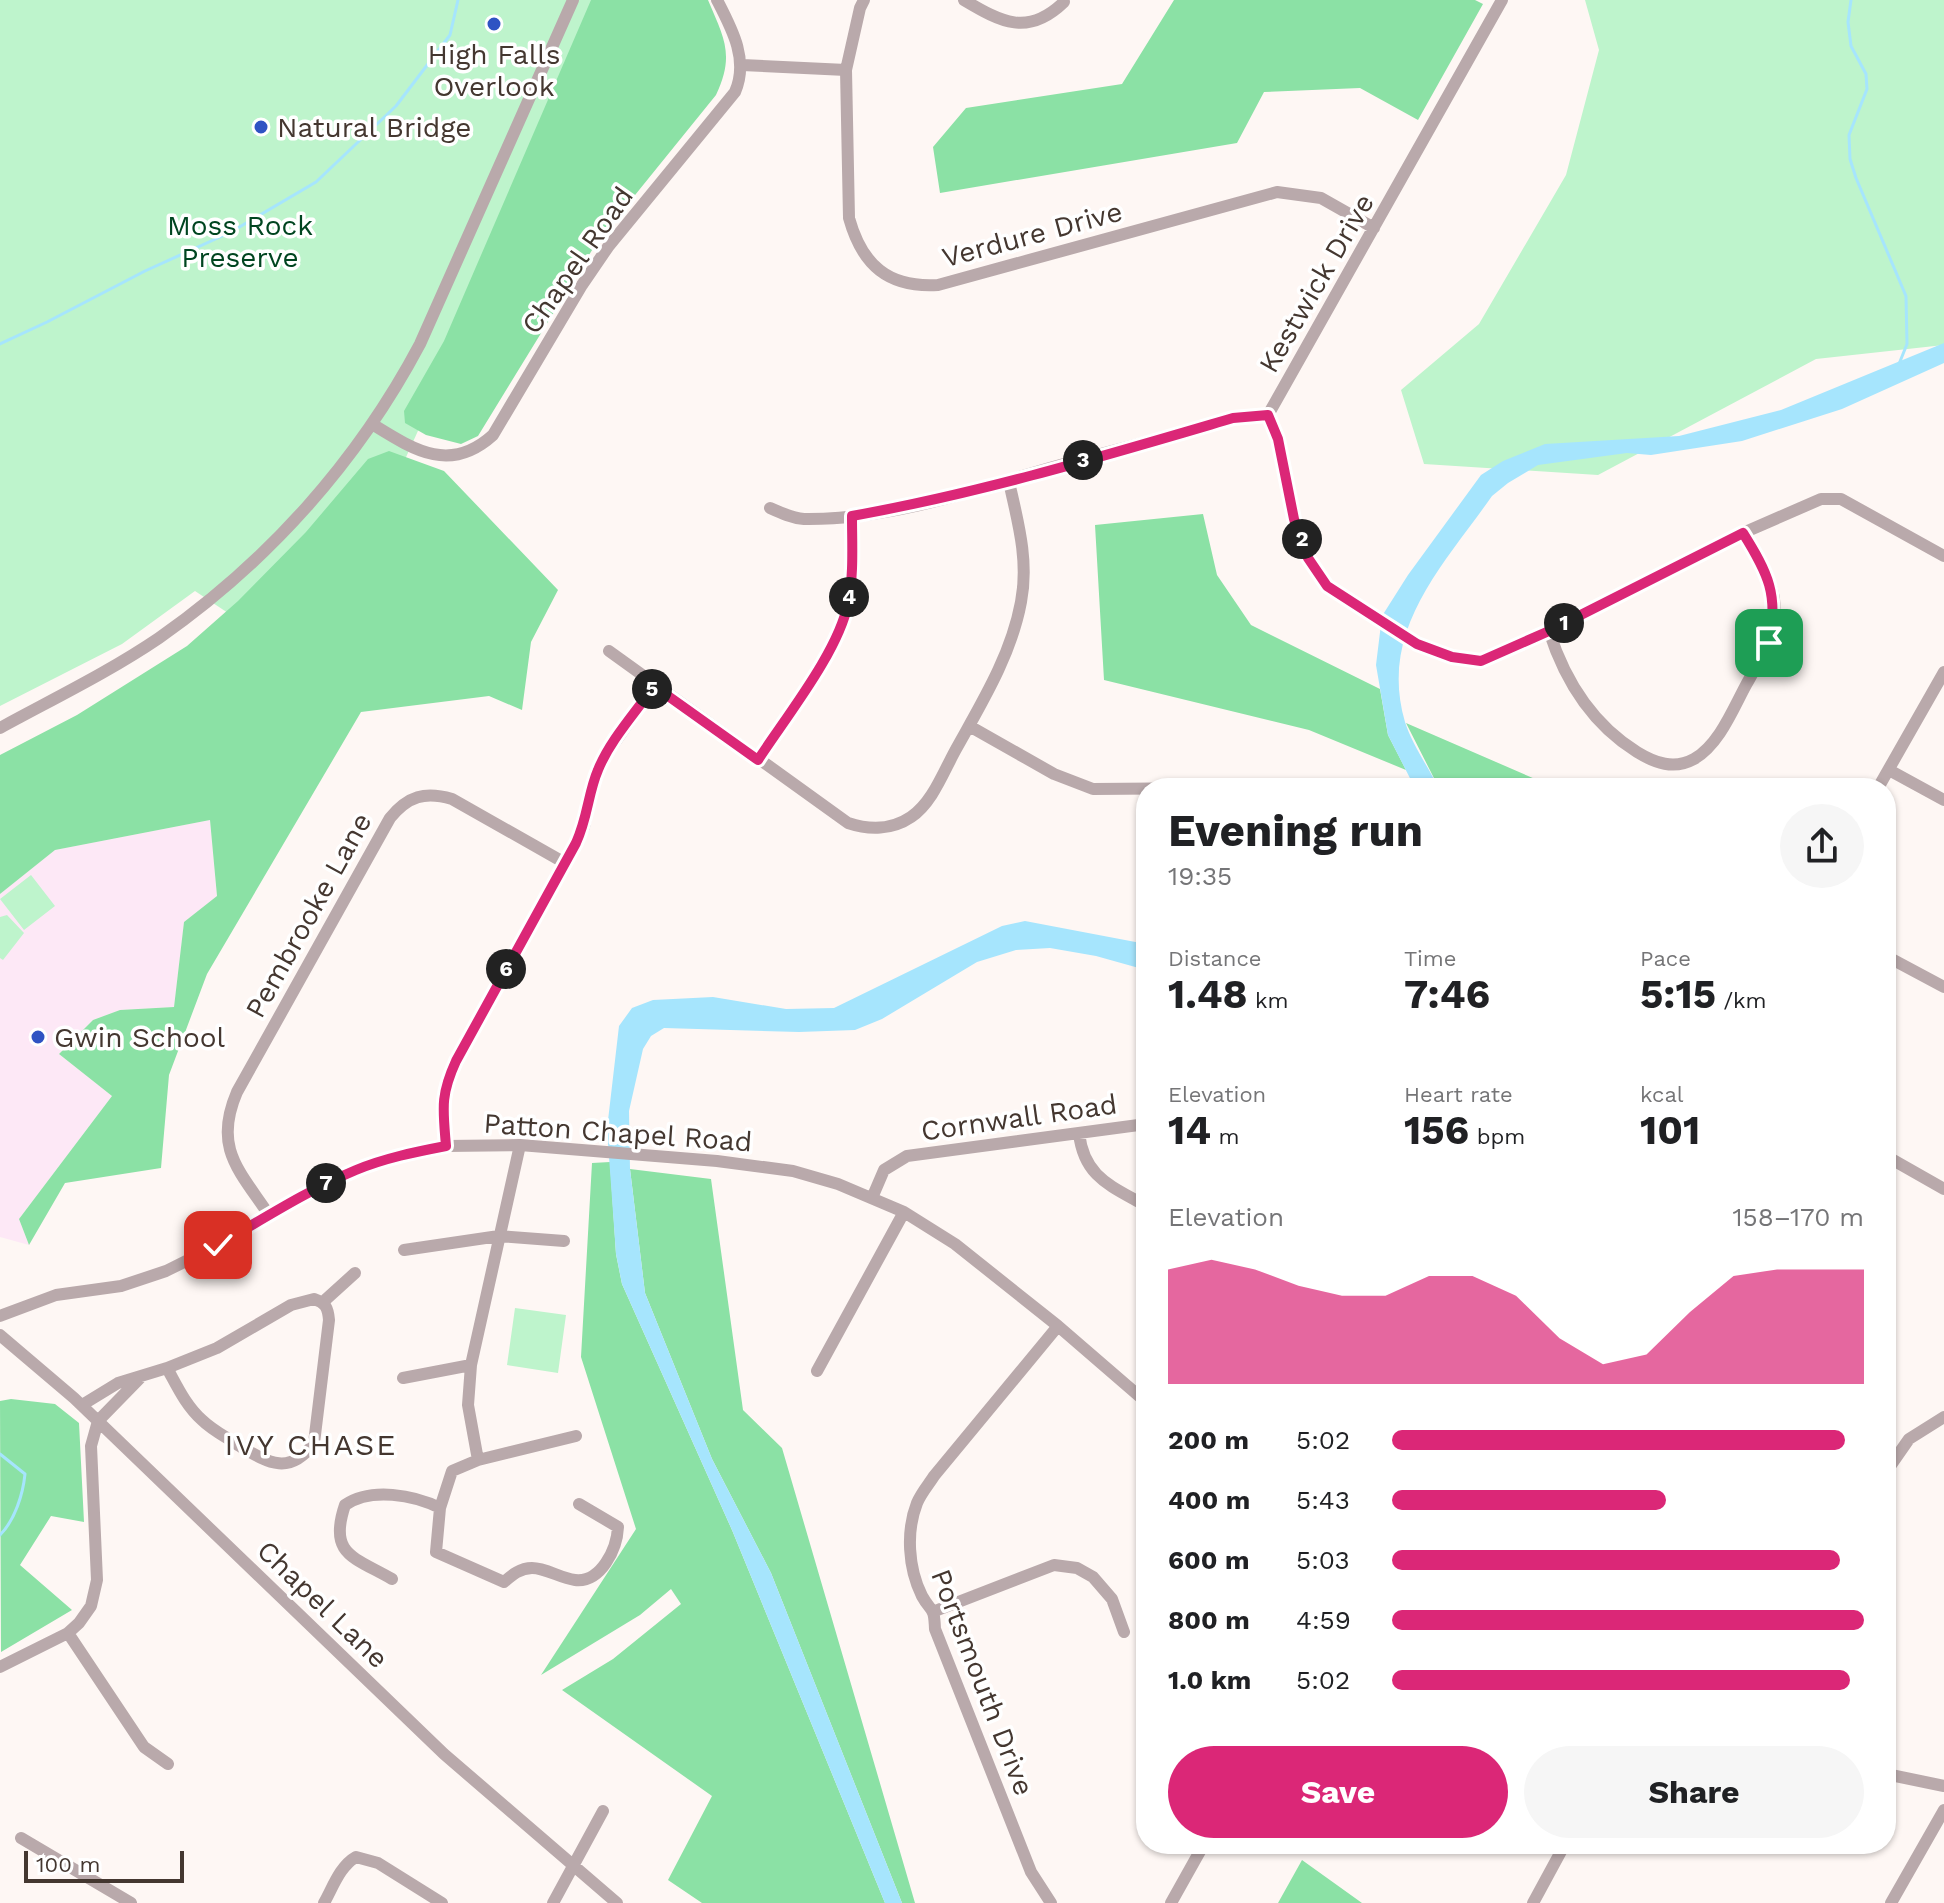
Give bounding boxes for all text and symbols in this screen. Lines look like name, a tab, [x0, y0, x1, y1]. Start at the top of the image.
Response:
marker: High Falls Overlook	[485, 15, 503, 33]
place label: High Falls Overlook	[427, 38, 561, 103]
place label: Natural Bridge	[277, 111, 471, 144]
marker: Natural Bridge	[252, 118, 270, 136]
street label: Chapel Road	[515, 181, 640, 340]
street label: Kestwick Drive	[1252, 188, 1381, 378]
street label: Verdure Drive	[938, 195, 1126, 274]
park label: Moss Rock Preserve	[167, 209, 313, 274]
pin: 3	[1063, 440, 1103, 480]
text: 3	[1076, 447, 1090, 472]
pin: 2	[1282, 519, 1322, 559]
text: 2	[1295, 526, 1309, 551]
pin: 4	[829, 577, 869, 617]
text: 4	[842, 584, 856, 609]
pin: 1	[1544, 603, 1584, 643]
pin	[1735, 609, 1803, 677]
text: 1	[1559, 610, 1569, 635]
icon: arrive	[1747, 621, 1791, 665]
pin: 5	[632, 669, 672, 709]
text: 5	[646, 676, 658, 701]
button: share	[1780, 804, 1864, 888]
text: Evening run	[1168, 805, 1423, 857]
street label: Pembrooke Lane	[239, 807, 378, 1023]
text: 19:35	[1168, 861, 1232, 891]
text: Distance	[1168, 946, 1262, 971]
text: Time	[1404, 946, 1456, 971]
text: Pace	[1640, 946, 1691, 971]
pin: 6	[486, 949, 526, 989]
text: 6	[499, 956, 513, 981]
text: 1.48	[1168, 971, 1248, 1018]
text: 7:46	[1404, 971, 1490, 1018]
text: 5:15	[1640, 971, 1716, 1018]
text: km	[1248, 988, 1289, 1013]
text: /km	[1716, 988, 1767, 1013]
place label: Gwin School	[54, 1021, 226, 1054]
marker: Gwin School	[29, 1028, 47, 1046]
text: Elevation	[1168, 1082, 1266, 1107]
text: Heart rate	[1404, 1082, 1513, 1107]
text: kcal	[1640, 1082, 1684, 1107]
street label: Cornwall Road	[919, 1087, 1119, 1148]
street label: Patton Chapel Road	[482, 1107, 753, 1158]
text: 14	[1168, 1107, 1211, 1154]
text: 156	[1404, 1107, 1469, 1154]
text: 101	[1640, 1107, 1700, 1154]
text: m	[1211, 1124, 1240, 1149]
text: bpm	[1469, 1124, 1525, 1149]
pin: 7	[306, 1163, 346, 1203]
text: 7	[319, 1170, 333, 1195]
text: Elevation	[1168, 1202, 1284, 1232]
text: 158–170 m	[1732, 1202, 1864, 1232]
pin	[184, 1211, 252, 1279]
icon: check	[196, 1223, 240, 1267]
text: 200 m	[1168, 1425, 1249, 1455]
text: 5:02	[1296, 1425, 1350, 1455]
district label: IVY CHASE	[225, 1427, 397, 1462]
text: 400 m	[1168, 1485, 1250, 1515]
text: 5:43	[1296, 1485, 1350, 1515]
street label: Chapel Lane	[250, 1534, 395, 1675]
text: 600 m	[1168, 1545, 1249, 1575]
text: 5:03	[1296, 1545, 1350, 1575]
street label: Portsmouth Drive	[924, 1564, 1041, 1800]
text: 800 m	[1168, 1605, 1250, 1635]
text: 4:59	[1296, 1605, 1351, 1635]
text: 1.0 km	[1168, 1665, 1251, 1695]
text: 5:02	[1296, 1665, 1350, 1695]
button: Save	[1168, 1746, 1508, 1838]
button: Share	[1524, 1746, 1864, 1838]
scale bar	[24, 1847, 184, 1883]
text: 100 m	[36, 1852, 100, 1877]

